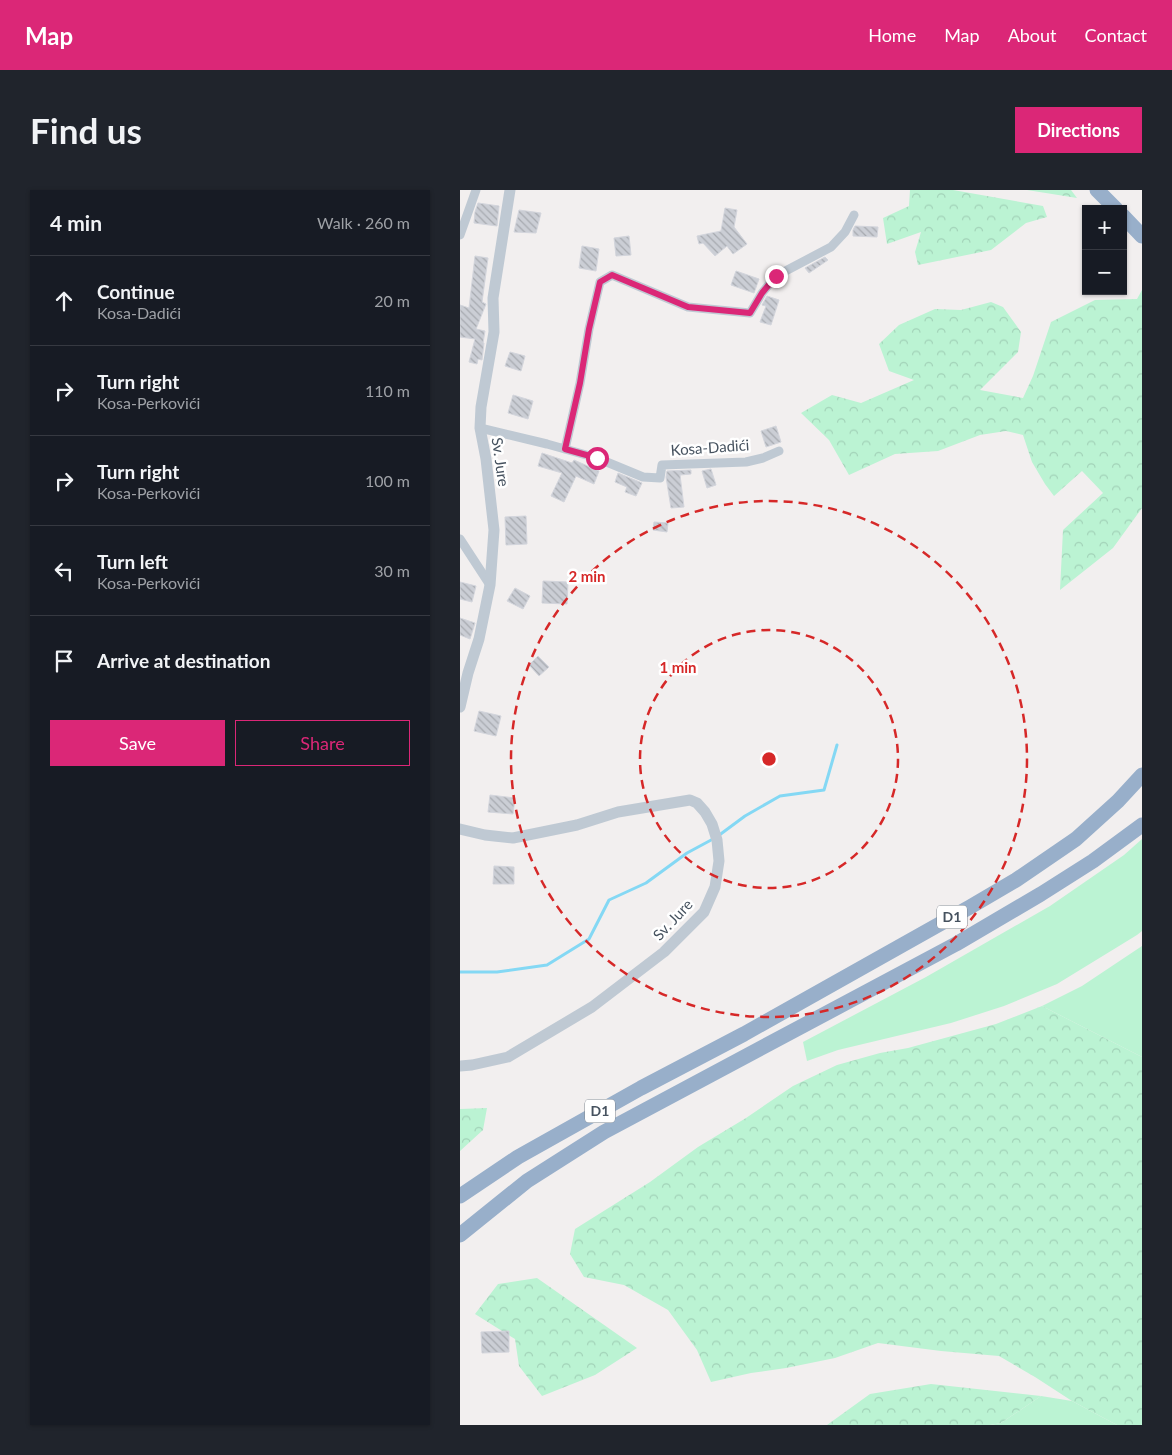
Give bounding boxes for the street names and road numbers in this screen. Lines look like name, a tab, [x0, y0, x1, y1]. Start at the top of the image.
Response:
street label: Kosa-Dadići	[670, 435, 750, 459]
street label: Sv. Jure	[489, 436, 513, 488]
street label: Sv. Jure	[649, 895, 696, 944]
road number: D1	[937, 906, 967, 929]
road number: D1	[585, 1099, 615, 1122]

